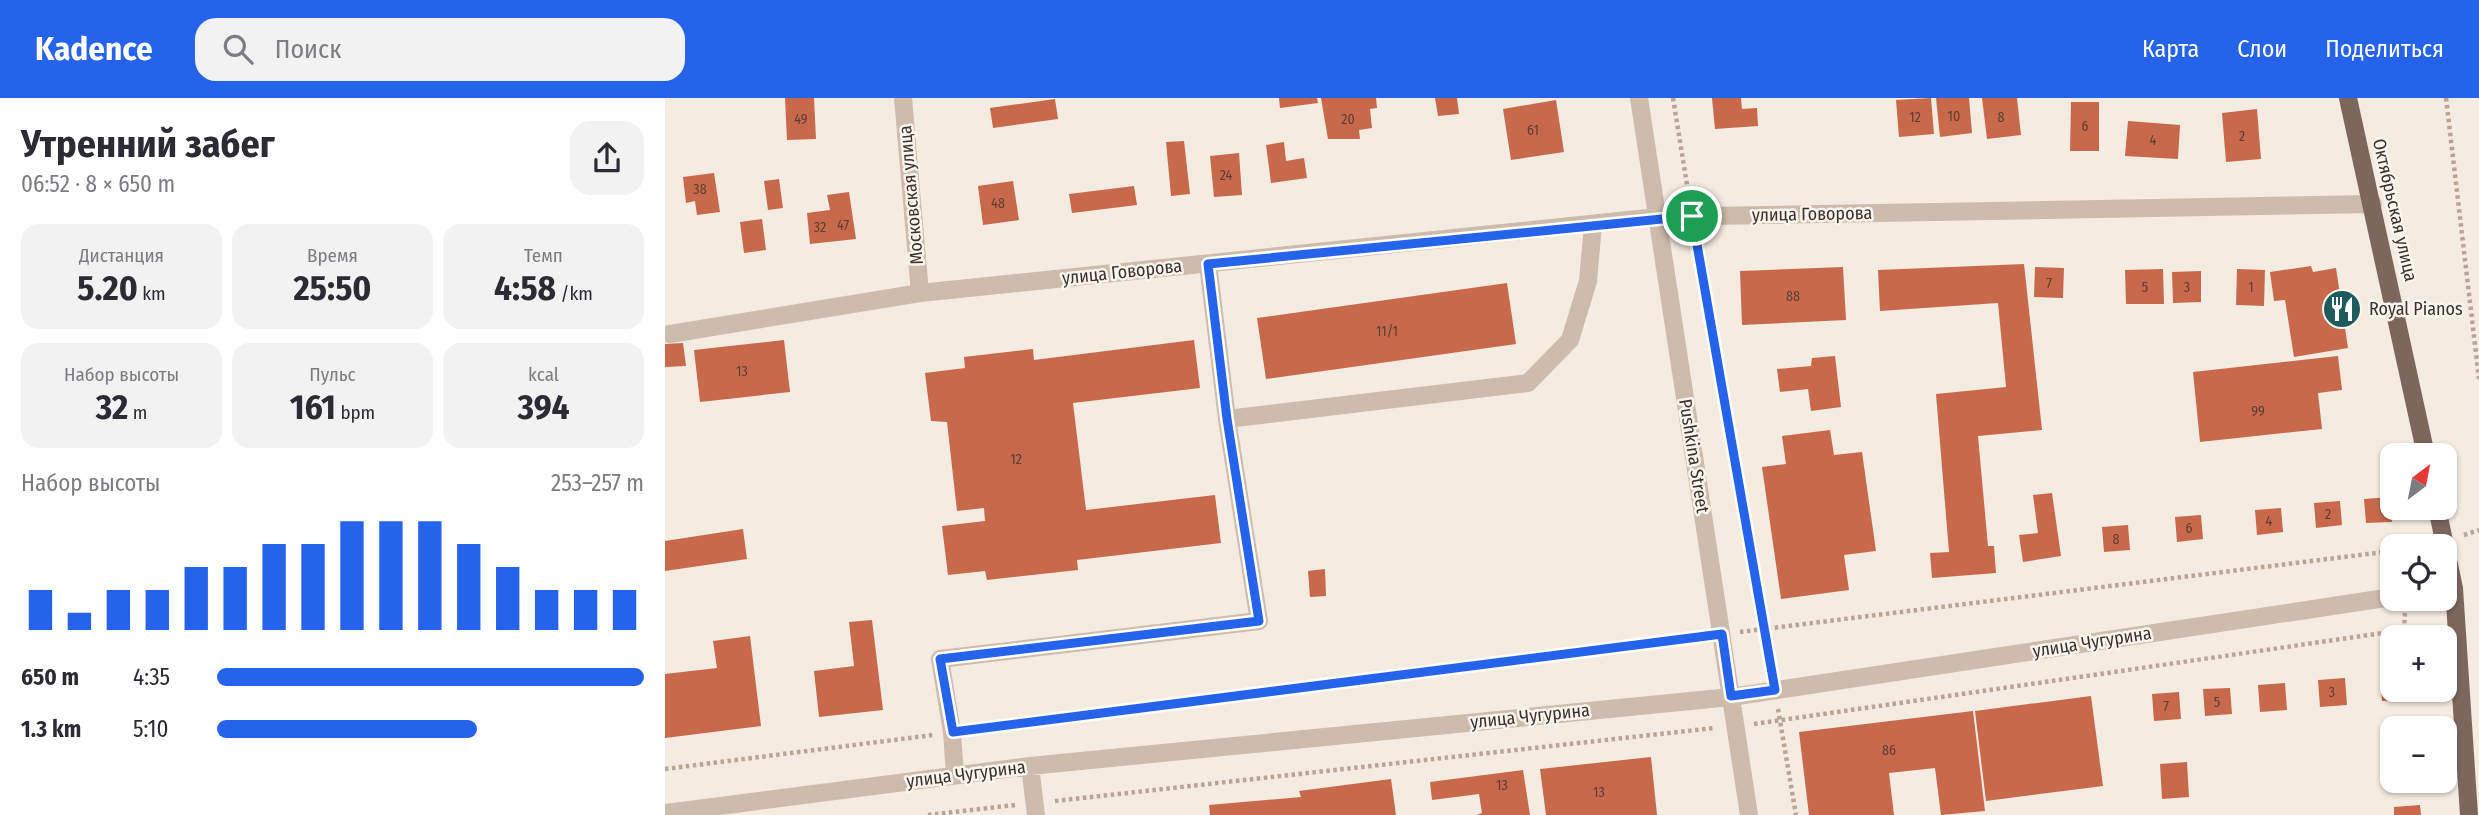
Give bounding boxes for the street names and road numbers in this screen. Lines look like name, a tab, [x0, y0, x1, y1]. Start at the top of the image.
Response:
street label: Московская улица	[894, 124, 928, 266]
street label: Октябрьская улица	[2368, 136, 2422, 284]
street label: улица Говорова	[1752, 202, 1873, 226]
street label: улица Говорова	[1061, 255, 1183, 289]
street label: Pushkina Street	[1674, 397, 1714, 515]
street label: улица Чугурина	[2031, 622, 2153, 662]
street label: улица Чугурина	[1469, 699, 1591, 733]
street label: улица Чугурина	[905, 756, 1027, 792]

